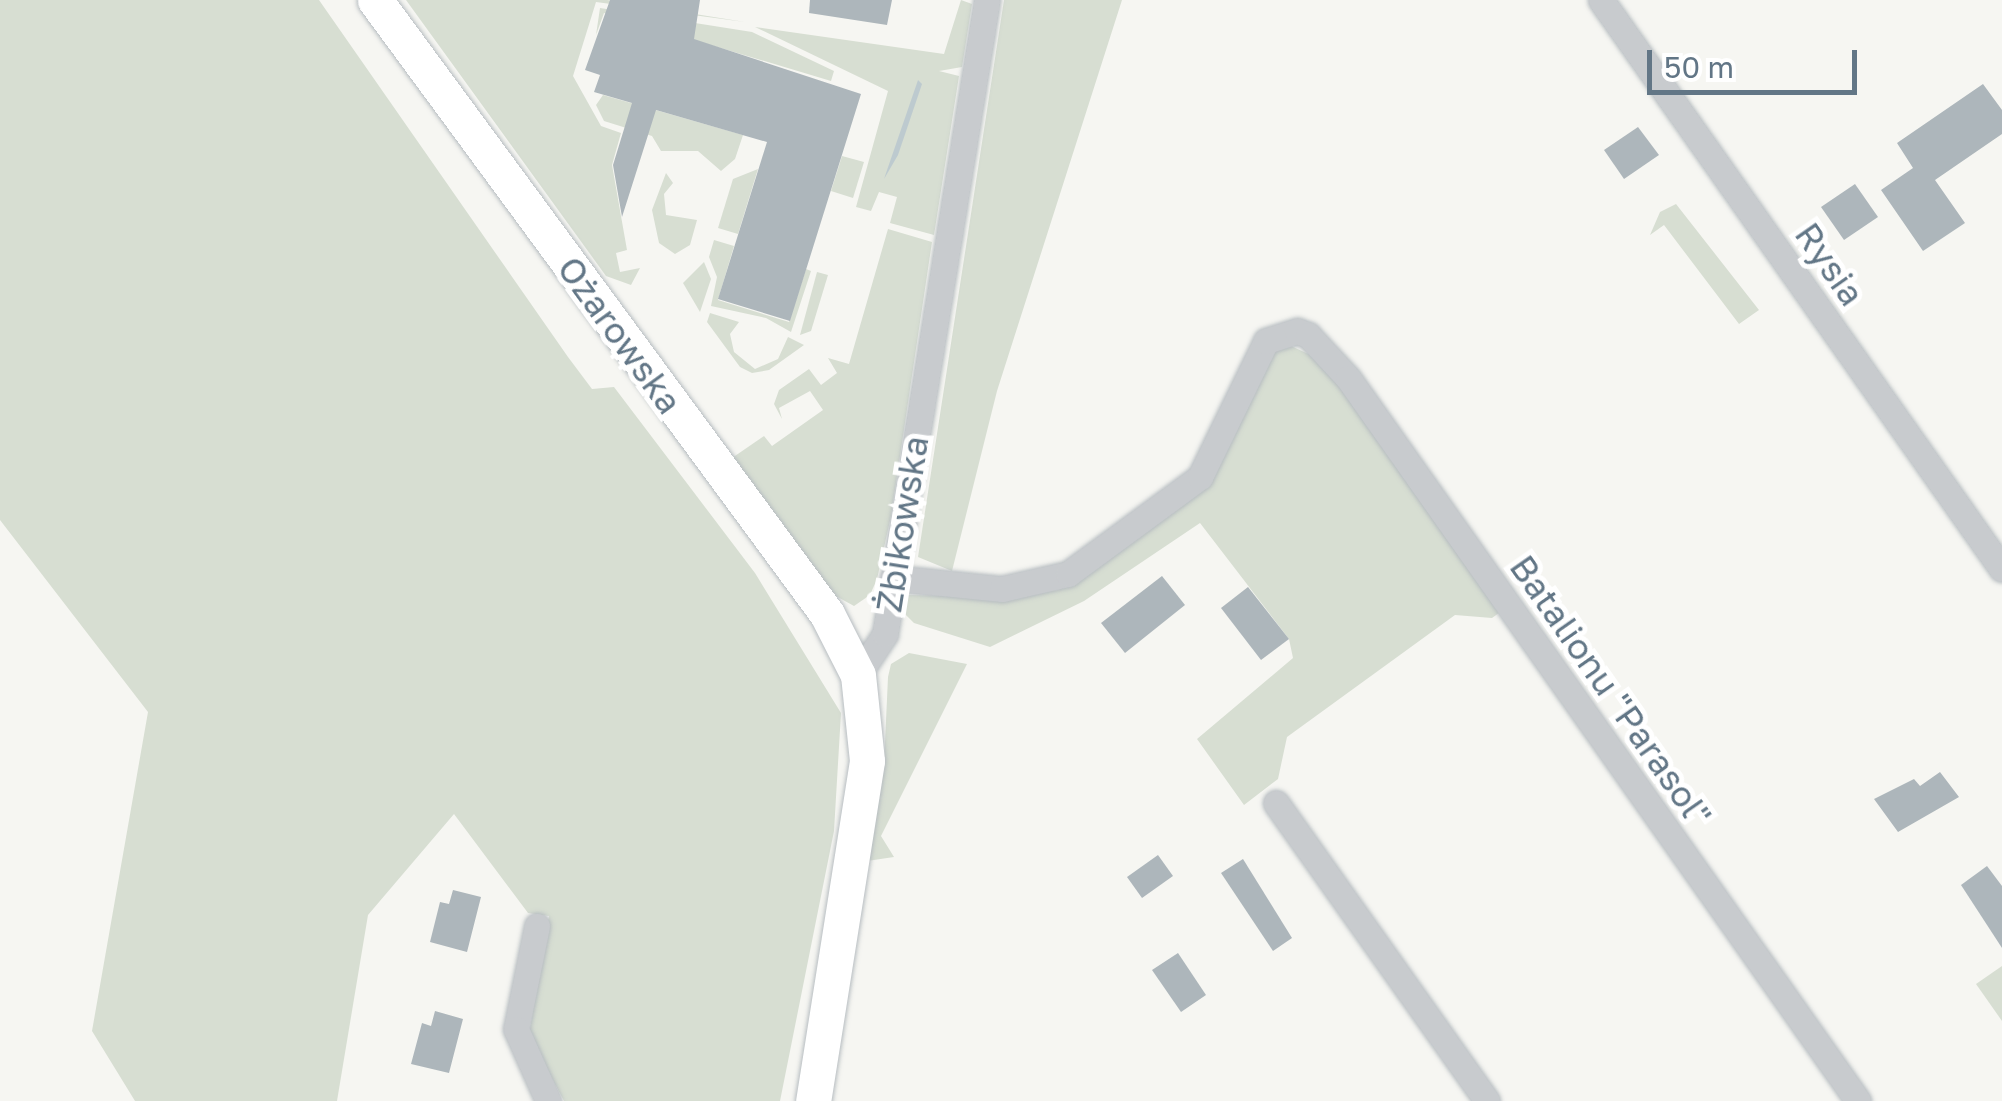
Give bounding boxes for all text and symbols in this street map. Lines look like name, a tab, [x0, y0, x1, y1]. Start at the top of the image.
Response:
scale bar	[1652, 30, 1862, 92]
text: 50 m	[1664, 49, 1734, 85]
street label: Rysia	[1787, 215, 1873, 313]
street label: Ożarowska	[549, 248, 691, 422]
street label: Żbikowska	[867, 433, 937, 615]
street label: Batalionu "Parasol"	[1502, 547, 1720, 835]

